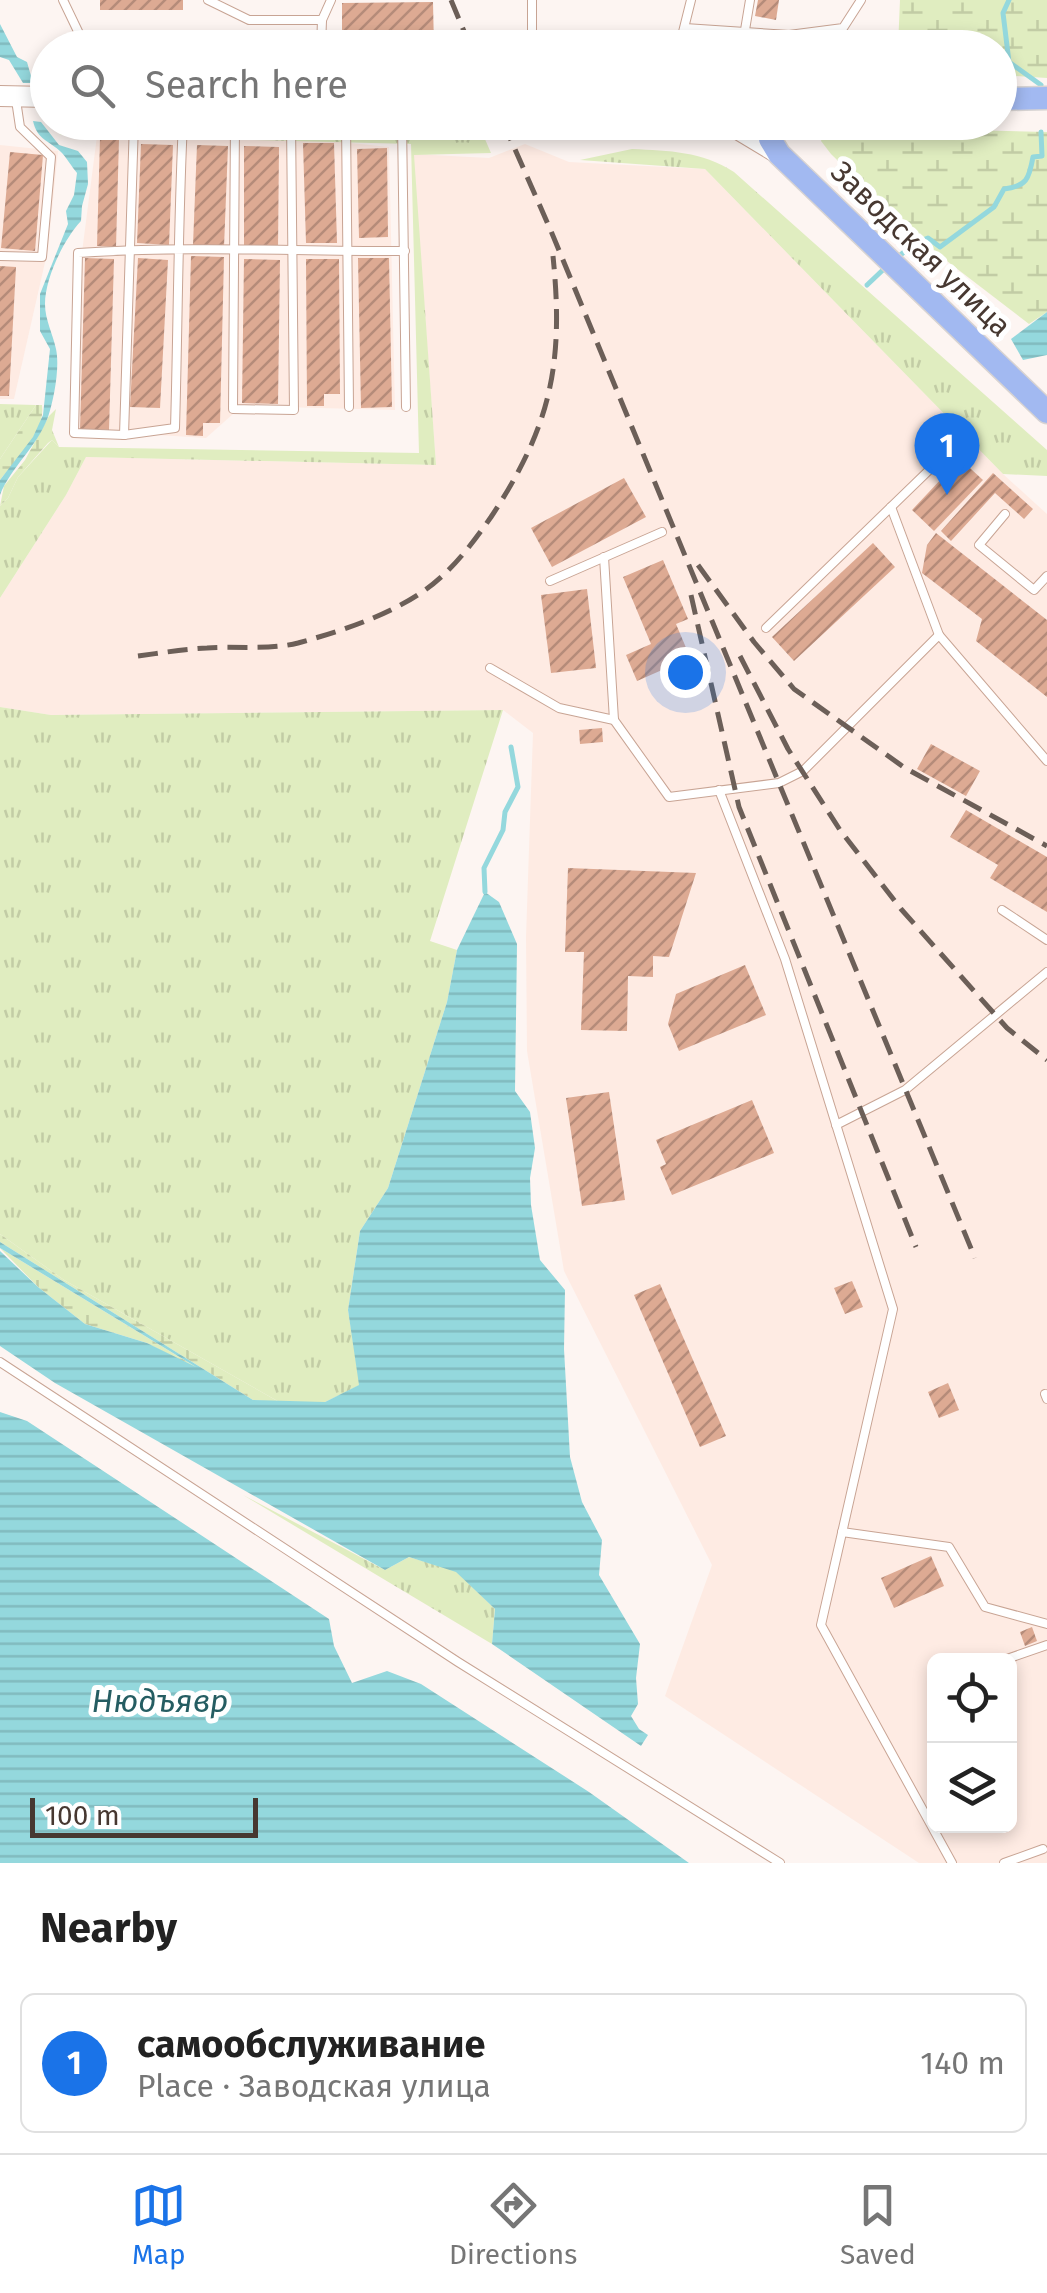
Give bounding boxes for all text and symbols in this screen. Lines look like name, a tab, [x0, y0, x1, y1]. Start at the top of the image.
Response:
search box	[30, 30, 1017, 140]
icon: search	[65, 58, 120, 113]
text: Search here	[145, 62, 348, 108]
street label: Заводская улица	[823, 154, 1019, 344]
pin: 1	[914, 412, 980, 495]
your location	[660, 647, 711, 698]
map controls	[927, 1653, 1017, 1833]
button: locate	[927, 1653, 1017, 1743]
water label: Нюдъявр	[92, 1682, 228, 1720]
button: layers	[927, 1743, 1017, 1833]
scale bar	[30, 1793, 258, 1838]
text: 100 m	[45, 1799, 120, 1832]
text: Nearby	[40, 1903, 177, 1953]
text: самообслуживание	[137, 2021, 485, 2067]
text: 1	[67, 2044, 82, 2082]
text: 140 m	[920, 2044, 1005, 2082]
text: Place · Заводская улица	[137, 2067, 491, 2105]
tab: Map	[131, 2178, 186, 2271]
tab: Directions	[449, 2178, 577, 2271]
tab: Saved	[840, 2178, 916, 2271]

